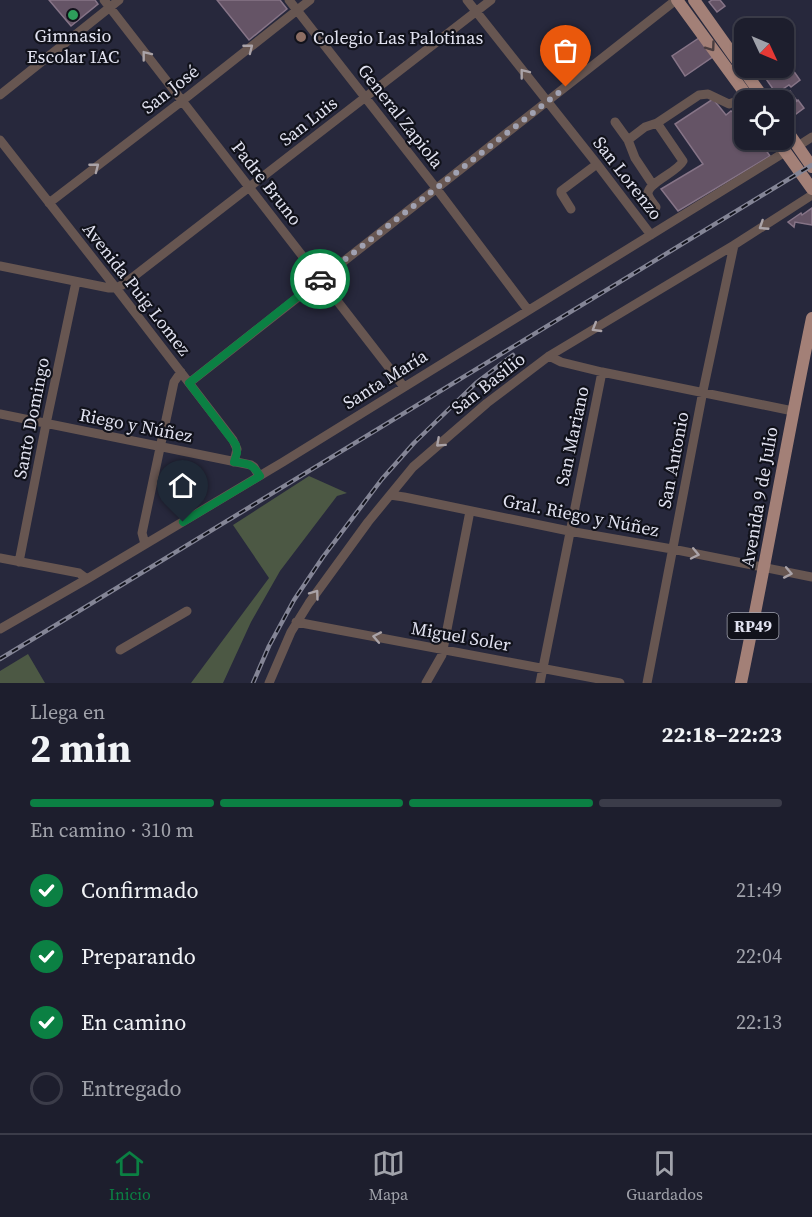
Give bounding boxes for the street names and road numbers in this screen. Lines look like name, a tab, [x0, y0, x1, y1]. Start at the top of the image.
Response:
street label: San José	[136, 59, 204, 119]
street label: General Zapiola	[352, 59, 450, 174]
street label: San Luis	[274, 90, 342, 152]
street label: San Lorenzo	[587, 131, 669, 225]
street label: Padre Bruno	[226, 136, 308, 231]
street label: Avenida Puig Lomez	[77, 217, 197, 361]
street label: Santa María	[338, 343, 433, 415]
street label: San Basilio	[446, 346, 530, 420]
street label: Santo Domingo	[7, 355, 55, 481]
street label: San Mariano	[549, 384, 595, 488]
street label: Riego y Núñez	[77, 402, 195, 448]
street label: San Antonio	[651, 409, 695, 511]
street label: Avenida 9 de Julio	[734, 425, 784, 569]
street label: Gral. Riego y Núñez	[501, 488, 661, 542]
road number: RP49	[728, 613, 778, 639]
street label: Miguel Soler	[409, 615, 513, 657]

